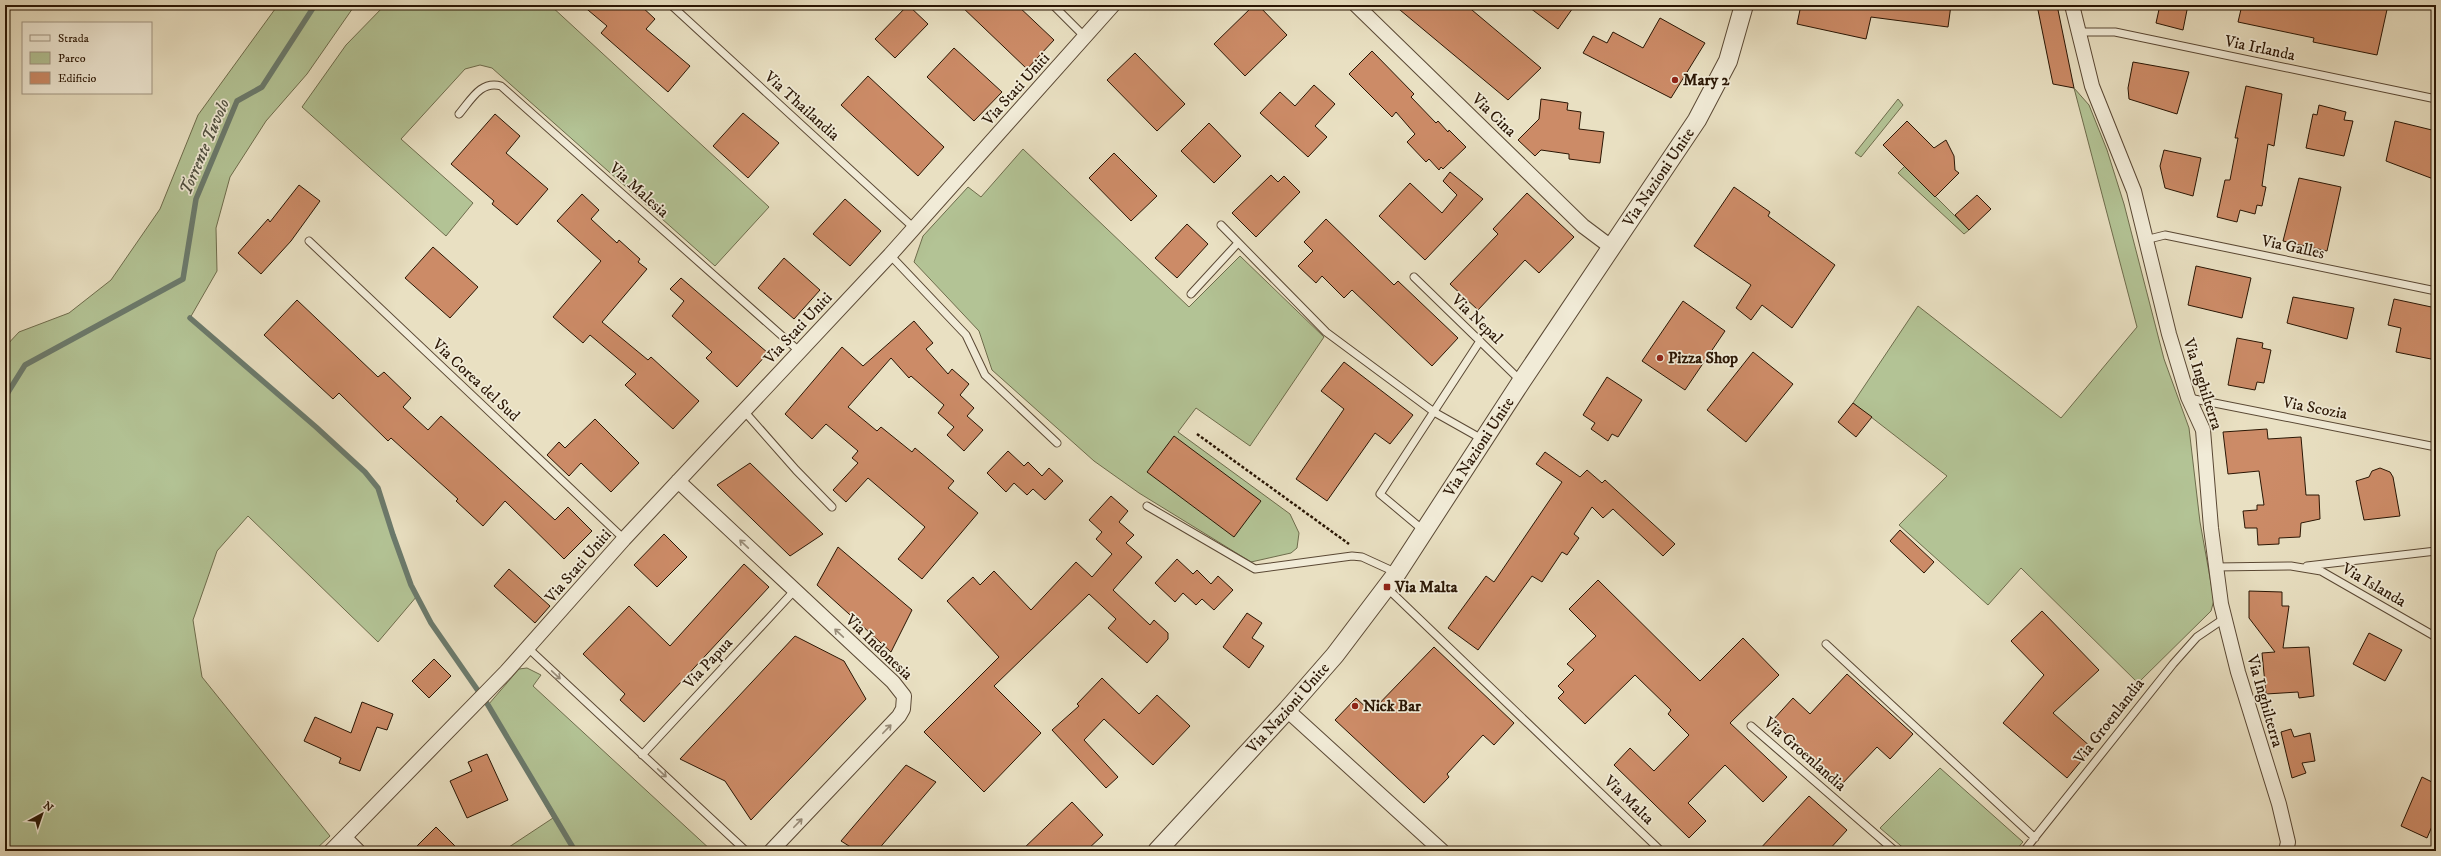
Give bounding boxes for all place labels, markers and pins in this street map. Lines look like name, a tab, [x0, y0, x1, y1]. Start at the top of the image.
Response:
place label: Mary 2	[1683, 70, 1730, 90]
marker: Mary 2	[1670, 75, 1680, 85]
place label: Pizza Shop	[1668, 348, 1738, 368]
marker: Pizza Shop	[1655, 353, 1665, 363]
place label: Via Malta	[1394, 577, 1459, 597]
marker: Via Malta	[1382, 582, 1392, 592]
place label: Nick Bar	[1363, 696, 1422, 716]
marker: Nick Bar	[1350, 701, 1360, 711]

